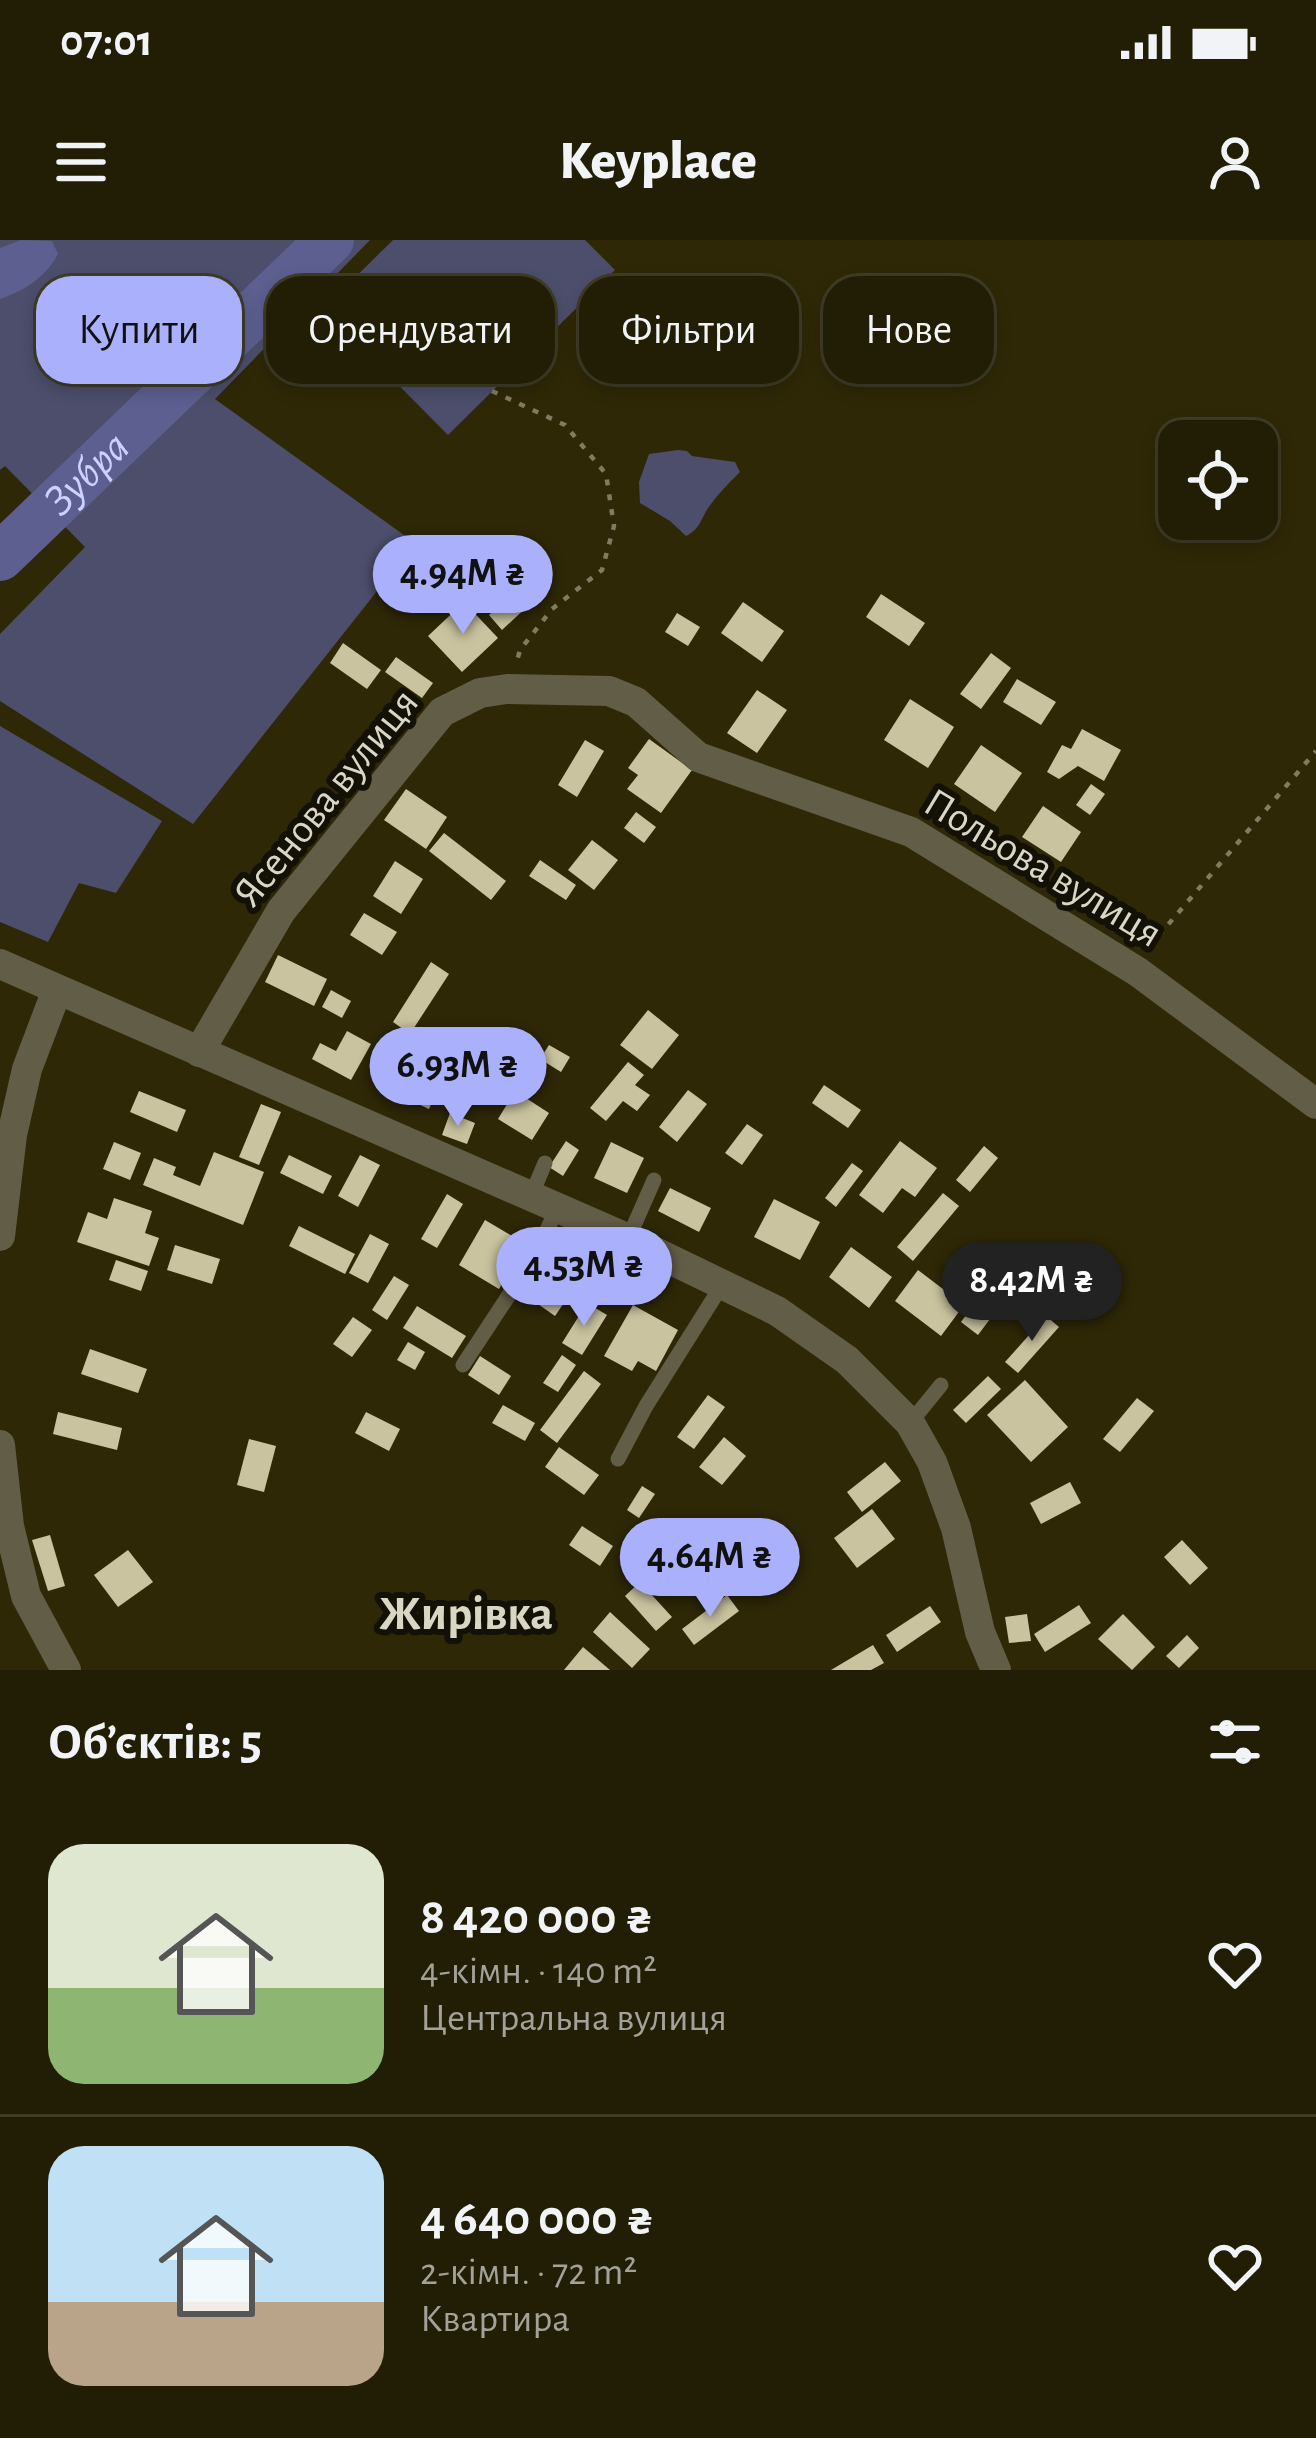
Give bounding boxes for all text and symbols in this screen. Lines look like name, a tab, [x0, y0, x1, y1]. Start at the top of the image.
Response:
text: 07:01	[60, 19, 153, 64]
icon: menu	[48, 129, 114, 195]
icon: person	[1202, 129, 1268, 195]
text: Keyplace	[559, 135, 757, 189]
chip: Купити	[36, 276, 242, 384]
chip: Орендувати	[266, 276, 555, 384]
chip: Фільтри	[579, 276, 799, 384]
chip: Нове	[823, 276, 994, 384]
map controls	[1158, 420, 1278, 540]
button: locate	[1158, 420, 1278, 540]
water label: Зубра	[36, 424, 138, 524]
pin: 4.94M ₴	[352, 535, 574, 637]
text: 4.94M ₴	[400, 554, 526, 593]
street label: Ясенова вулиця	[226, 681, 426, 915]
street label: Польова вулиця	[917, 781, 1169, 955]
pin: 6.93M ₴	[347, 1027, 569, 1129]
text: 6.93M ₴	[397, 1046, 519, 1085]
pin: 4.53M ₴	[473, 1227, 695, 1329]
pin: 8.42M ₴	[921, 1242, 1143, 1344]
text: 4.53M ₴	[523, 1246, 645, 1285]
text: 8.42M ₴	[969, 1261, 1095, 1300]
pin: 4.64M ₴	[599, 1518, 821, 1620]
text: 4.64M ₴	[647, 1537, 773, 1576]
district label: Жирівка	[379, 1591, 553, 1639]
icon: filters	[1202, 1709, 1268, 1775]
text: Об’єктів: 5	[48, 1717, 262, 1768]
icon: home	[144, 1892, 288, 2036]
text: 8 420 000 ₴	[420, 1892, 654, 1943]
icon: heart	[1202, 1931, 1268, 1997]
text: 4-кімн. · 140 m²	[420, 1952, 657, 1991]
text: Центральна вулиця	[420, 1999, 727, 2038]
text: 4 640 000 ₴	[420, 2193, 655, 2244]
icon: home	[144, 2194, 288, 2338]
icon: heart	[1202, 2233, 1268, 2299]
text: 2-кімн. · 72 m²	[420, 2253, 637, 2292]
text: Квартира	[420, 2300, 570, 2339]

